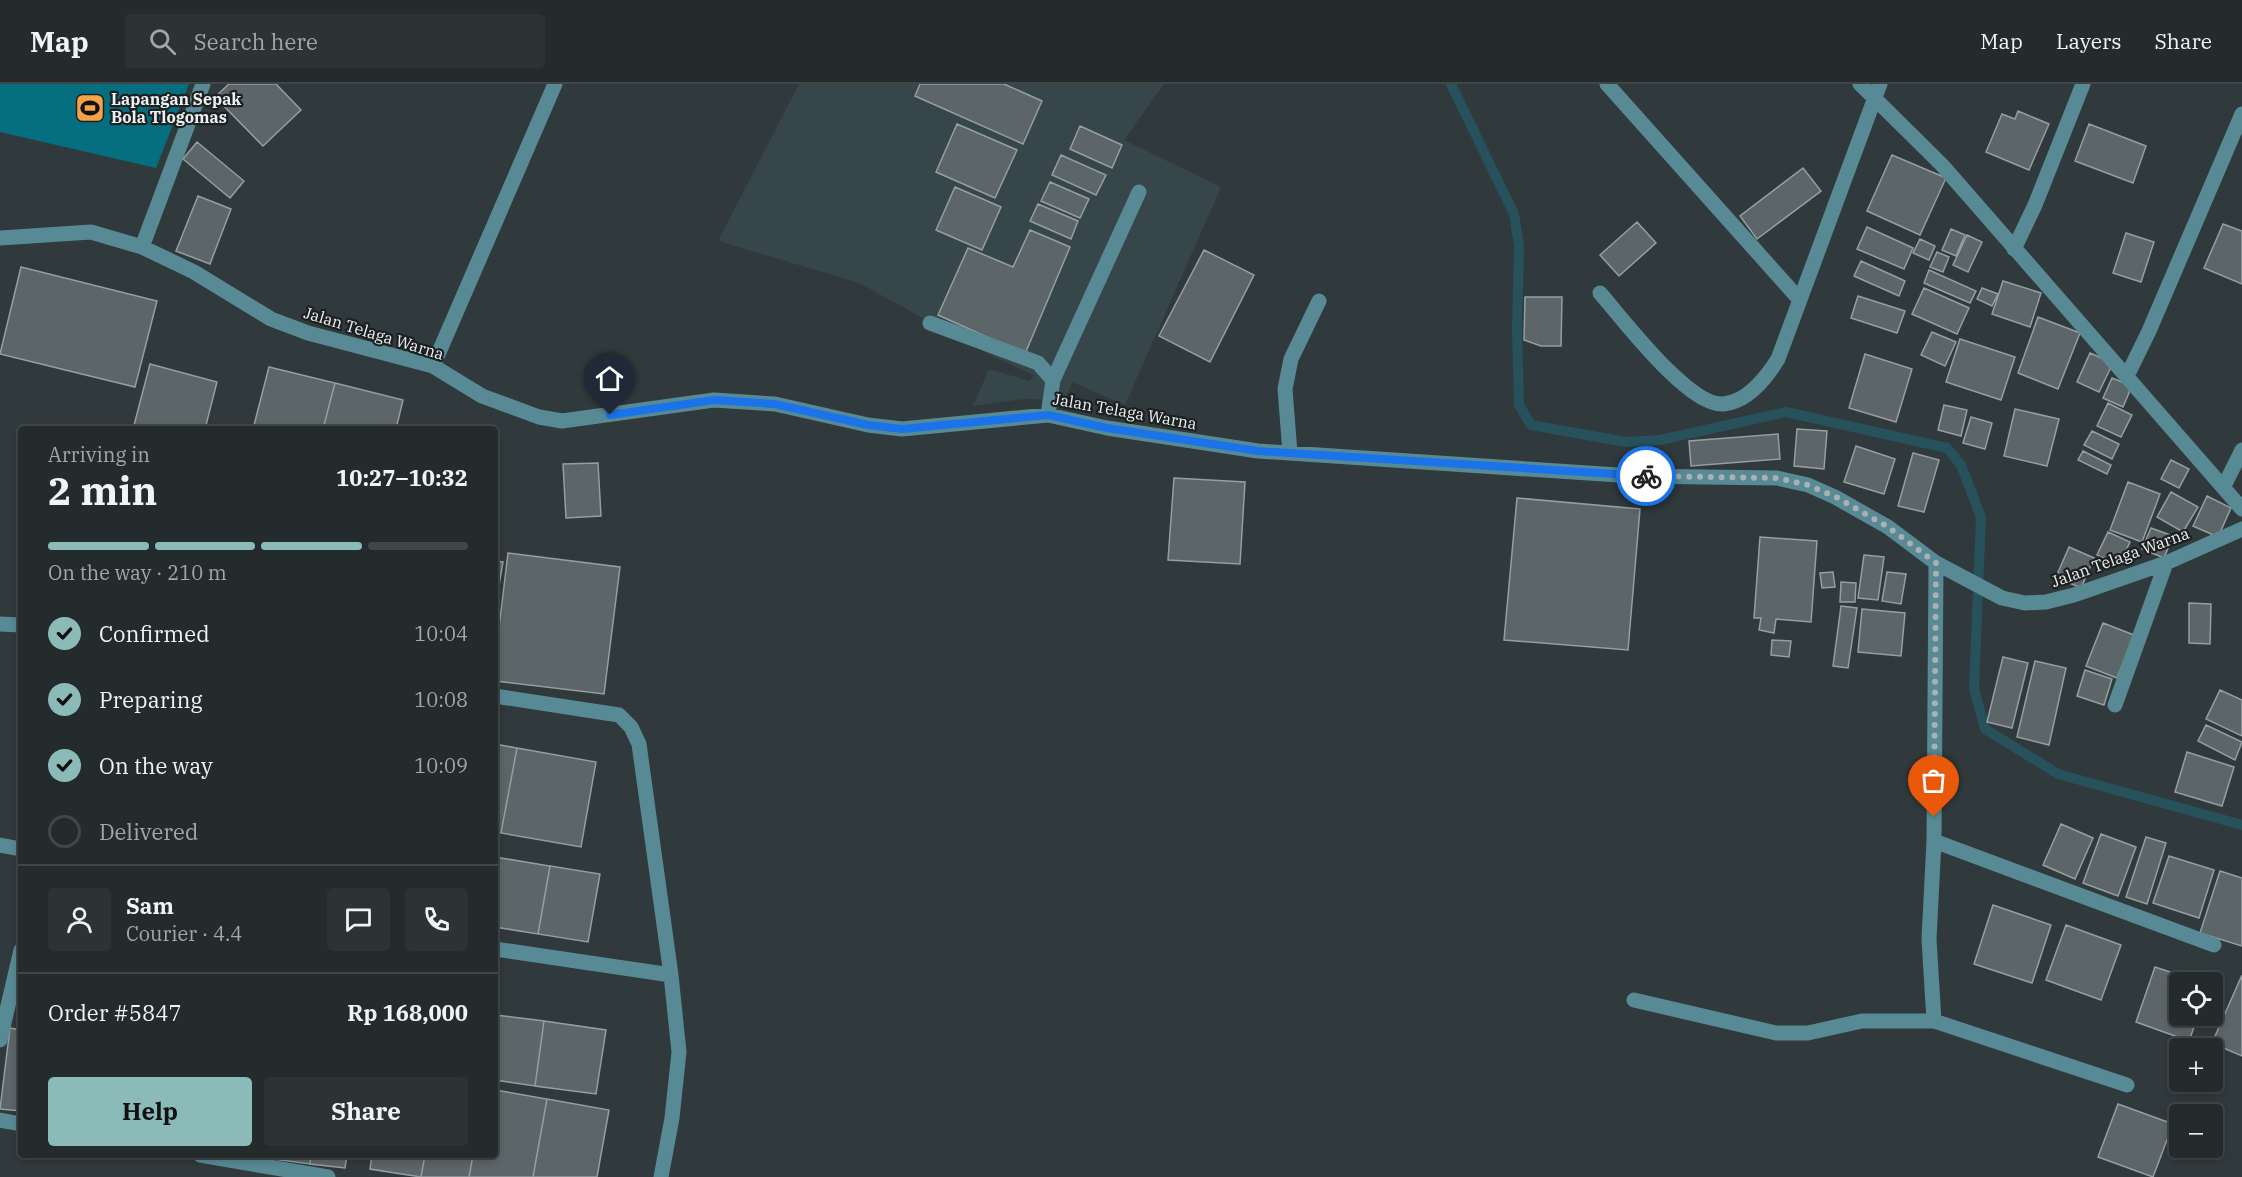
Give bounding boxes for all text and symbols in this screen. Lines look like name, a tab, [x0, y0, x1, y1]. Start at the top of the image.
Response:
search box	[125, 14, 545, 68]
text: Map	[30, 23, 89, 60]
icon: search	[146, 25, 179, 58]
text: Search here	[194, 27, 318, 56]
text: Map	[1980, 27, 2023, 55]
text: Layers	[2056, 27, 2122, 55]
text: Share	[2155, 27, 2212, 55]
place label: Lapangan Sepak Bola Tlogomas	[111, 89, 241, 127]
sports icon: Lapangan Sepak Bola Tlogomas	[74, 92, 106, 124]
street label: Jalan Telaga Warna	[301, 302, 447, 364]
pin	[584, 353, 635, 415]
icon: home	[593, 362, 626, 395]
street label: Jalan Telaga Warna	[1052, 389, 1199, 434]
text: Arriving in	[48, 441, 150, 468]
courier	[1616, 446, 1676, 506]
icon: bike	[1630, 460, 1663, 493]
text: 10:27–10:32	[336, 463, 468, 492]
text: 2 min	[48, 465, 157, 516]
street label: Jalan Telaga Warna	[2048, 523, 2192, 591]
text: On the way · 210 m	[48, 559, 227, 586]
icon: check	[48, 617, 81, 650]
text: Confirmed	[99, 619, 210, 648]
text: 10:04	[414, 620, 468, 647]
icon: check	[48, 683, 81, 716]
text: Preparing	[99, 685, 203, 714]
text: 10:08	[414, 686, 468, 713]
icon: check	[48, 749, 81, 782]
text: On the way	[99, 751, 213, 780]
text: 10:09	[414, 752, 468, 779]
pin	[1908, 755, 1959, 817]
icon: bag	[1917, 764, 1950, 797]
text: Delivered	[99, 817, 198, 846]
button: person	[48, 888, 111, 951]
button: chat	[327, 888, 390, 951]
button: phone	[405, 888, 468, 951]
text: Sam	[126, 891, 174, 920]
text: Courier · 4.4	[126, 920, 242, 947]
map controls	[2169, 972, 2223, 1158]
button: locate	[2169, 972, 2223, 1026]
text: Order #5847	[48, 998, 182, 1027]
text: Rp 168,000	[347, 998, 468, 1027]
button: +	[2169, 1038, 2223, 1092]
button: Help	[48, 1077, 252, 1146]
button: Share	[264, 1077, 468, 1146]
button: −	[2169, 1104, 2223, 1158]

